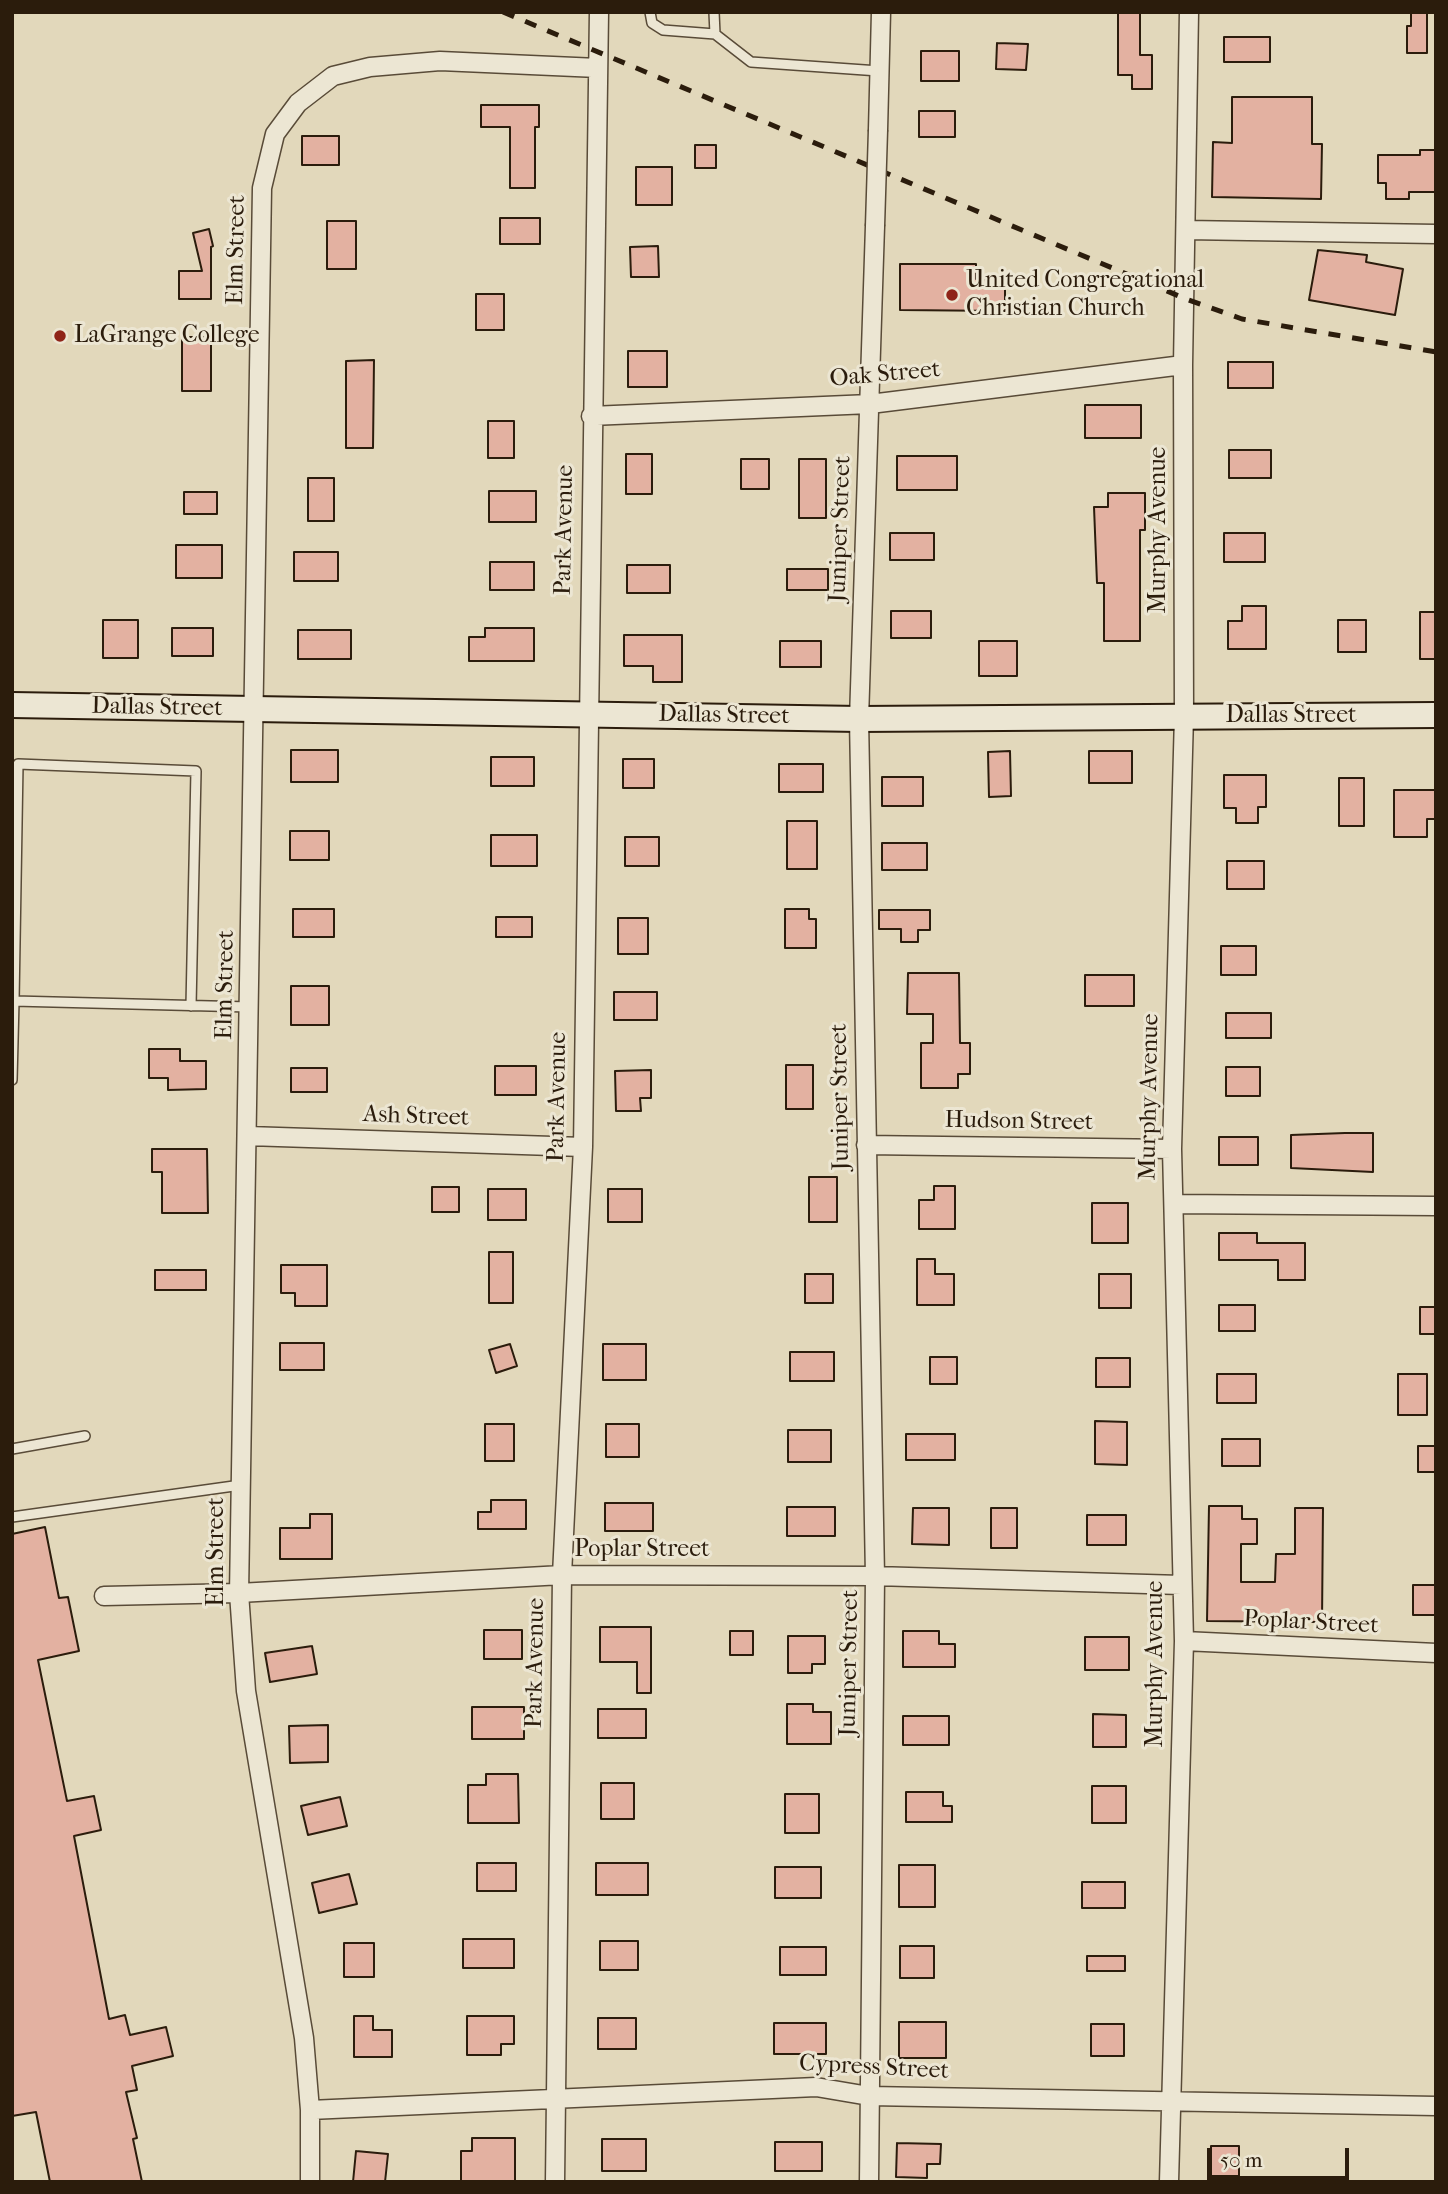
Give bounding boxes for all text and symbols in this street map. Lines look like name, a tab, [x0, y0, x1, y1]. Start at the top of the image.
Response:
street label: Elm Street	[222, 195, 252, 305]
place label: United Congregational Christian Church	[966, 267, 1204, 323]
marker: United Congregational Christian Church	[944, 287, 960, 303]
place label: LaGrange College	[74, 322, 260, 350]
marker: LaGrange College	[52, 328, 68, 344]
street label: Oak Street	[828, 356, 942, 394]
street label: Murphy Avenue	[1145, 447, 1173, 613]
street label: Juniper Street	[824, 455, 858, 603]
street label: Park Avenue	[549, 465, 581, 595]
street label: Dallas Street	[91, 692, 223, 724]
street label: Dallas Street	[658, 700, 790, 732]
street label: Dallas Street	[1225, 702, 1357, 730]
street label: Elm Street	[211, 930, 241, 1040]
street label: Murphy Avenue	[1134, 1013, 1166, 1181]
street label: Juniper Street	[825, 1023, 857, 1171]
street label: Park Avenue	[542, 1032, 574, 1162]
street label: Ash Street	[362, 1101, 470, 1133]
street label: Hudson Street	[944, 1106, 1094, 1138]
street label: Elm Street	[203, 1497, 231, 1607]
street label: Poplar Street	[574, 1536, 710, 1564]
street label: Murphy Avenue	[1142, 1581, 1170, 1747]
street label: Juniper Street	[834, 1589, 866, 1737]
street label: Park Avenue	[520, 1598, 552, 1728]
street label: Poplar Street	[1243, 1605, 1379, 1641]
street label: Cypress Street	[798, 2050, 950, 2086]
scale bar	[1210, 2134, 1352, 2178]
text: 50 m	[1220, 2148, 1263, 2172]

